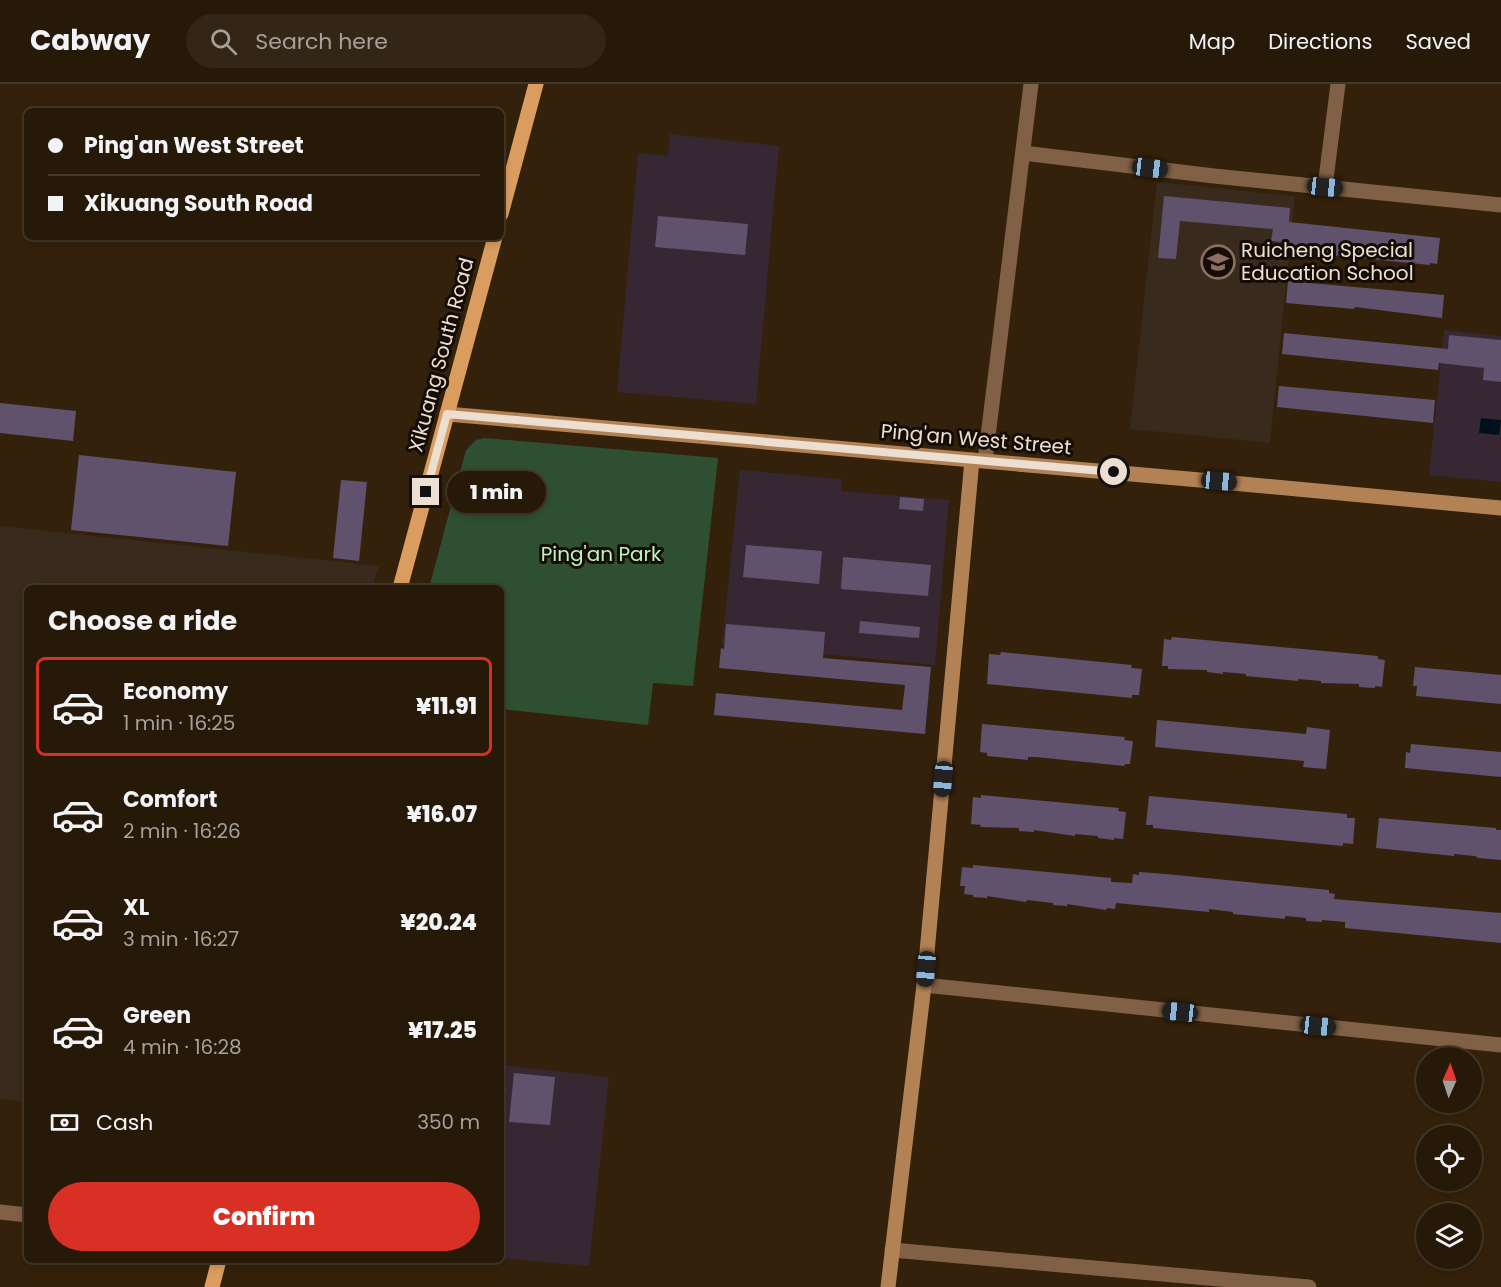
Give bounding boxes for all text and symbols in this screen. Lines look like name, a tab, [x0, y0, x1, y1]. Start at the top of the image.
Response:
search box	[186, 14, 606, 68]
text: Cabway	[30, 21, 150, 60]
icon: search	[207, 25, 240, 58]
text: Search here	[255, 26, 388, 57]
text: Map	[1189, 27, 1235, 56]
text: Directions	[1268, 27, 1372, 56]
text: Saved	[1405, 27, 1471, 56]
text: Ping'an West Street	[84, 130, 304, 161]
car	[1131, 157, 1169, 179]
car	[1306, 176, 1344, 198]
text: Xikuang South Road	[84, 188, 313, 219]
place label: Ruicheng Special Education School	[1241, 236, 1414, 287]
school or university icon: Ruicheng Special Education School	[1200, 244, 1236, 280]
street label: Xikuang South Road	[402, 255, 480, 455]
street label: Ping'an West Street	[880, 417, 1072, 461]
route start	[1100, 458, 1127, 485]
car	[1200, 470, 1238, 492]
callout: 1 min	[447, 471, 546, 513]
route end	[412, 478, 439, 505]
text: 1 min	[470, 478, 523, 506]
park label: Ping'an Park	[541, 540, 662, 568]
text: Choose a ride	[48, 602, 237, 639]
text: Economy	[123, 676, 228, 707]
icon: car	[51, 680, 105, 734]
text: ¥11.91	[416, 691, 477, 722]
text: 1 min · 16:25	[123, 709, 235, 737]
car	[932, 760, 954, 798]
text: Comfort	[123, 784, 217, 815]
icon: car	[51, 788, 105, 842]
text: ¥16.07	[407, 799, 477, 830]
text: 2 min · 16:26	[123, 817, 241, 845]
text: XL	[123, 892, 149, 923]
icon: car	[51, 896, 105, 950]
text: ¥20.24	[400, 907, 477, 938]
text: 3 min · 16:27	[123, 925, 239, 953]
car	[915, 950, 937, 988]
text: Green	[123, 1000, 191, 1031]
car	[1161, 1001, 1199, 1023]
icon: car	[51, 1004, 105, 1058]
text: ¥17.25	[408, 1015, 477, 1046]
car	[1299, 1015, 1337, 1037]
text: 4 min · 16:28	[123, 1033, 242, 1061]
north arrow	[1416, 1047, 1482, 1113]
map controls	[1416, 1047, 1482, 1269]
icon: cash	[48, 1106, 81, 1139]
text: Cash	[96, 1107, 153, 1138]
text: 350 m	[417, 1108, 480, 1136]
button: locate	[1416, 1125, 1482, 1191]
button: Confirm	[48, 1182, 480, 1251]
button: layers	[1416, 1203, 1482, 1269]

